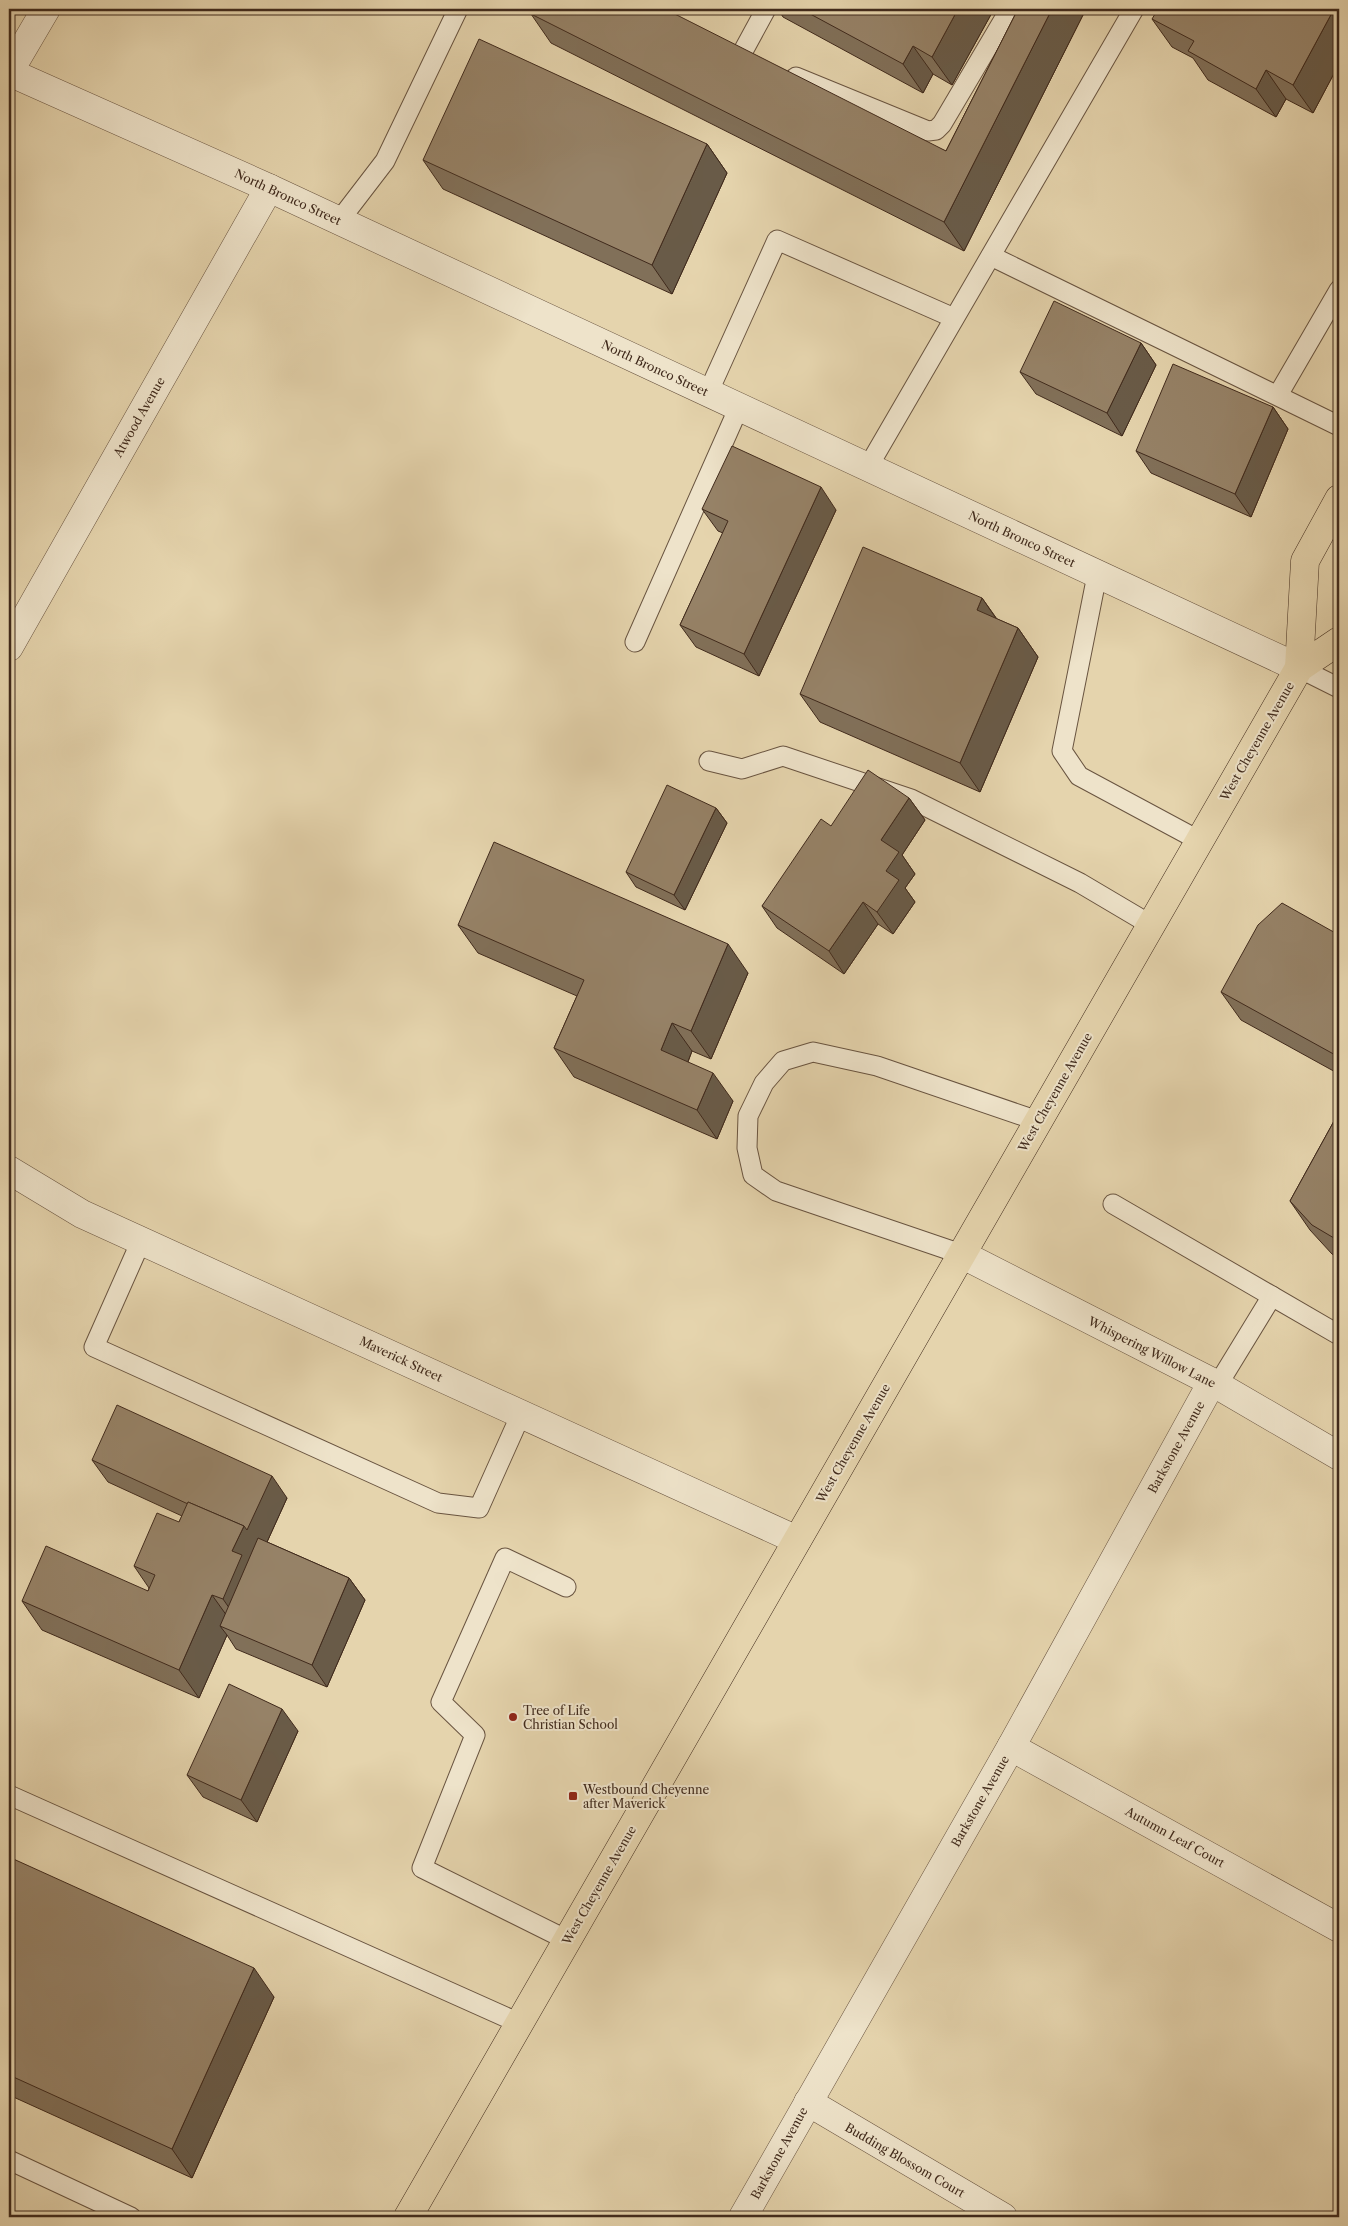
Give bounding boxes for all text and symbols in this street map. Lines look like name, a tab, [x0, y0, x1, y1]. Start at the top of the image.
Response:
street label: North Bronco Street	[232, 166, 344, 229]
street label: North Bronco Street	[599, 337, 711, 400]
street label: Atwood Avenue	[110, 374, 168, 461]
street label: North Bronco Street	[966, 508, 1078, 571]
street label: West Cheyenne Avenue	[1216, 679, 1297, 804]
street label: West Cheyenne Avenue	[1014, 1030, 1095, 1155]
street label: Whispering Willow Lane	[1085, 1313, 1219, 1391]
street label: Maverick Street	[357, 1333, 446, 1385]
street label: West Cheyenne Avenue	[812, 1381, 893, 1506]
street label: Barkstone Avenue	[1144, 1398, 1208, 1496]
place label: Tree of Life Christian School	[523, 1703, 618, 1732]
marker: Tree of Life Christian School	[507, 1711, 519, 1723]
street label: Barkstone Avenue	[948, 1752, 1012, 1849]
place label: Westbound Cheyenne after Maverick	[582, 1782, 710, 1811]
marker: Westbound Cheyenne after Maverick	[567, 1790, 579, 1802]
street label: Autumn Leaf Court	[1122, 1803, 1228, 1871]
street label: West Cheyenne Avenue	[558, 1823, 639, 1948]
street label: Barkstone Avenue	[747, 2104, 811, 2202]
street label: Budding Blossom Court	[842, 2120, 968, 2201]

